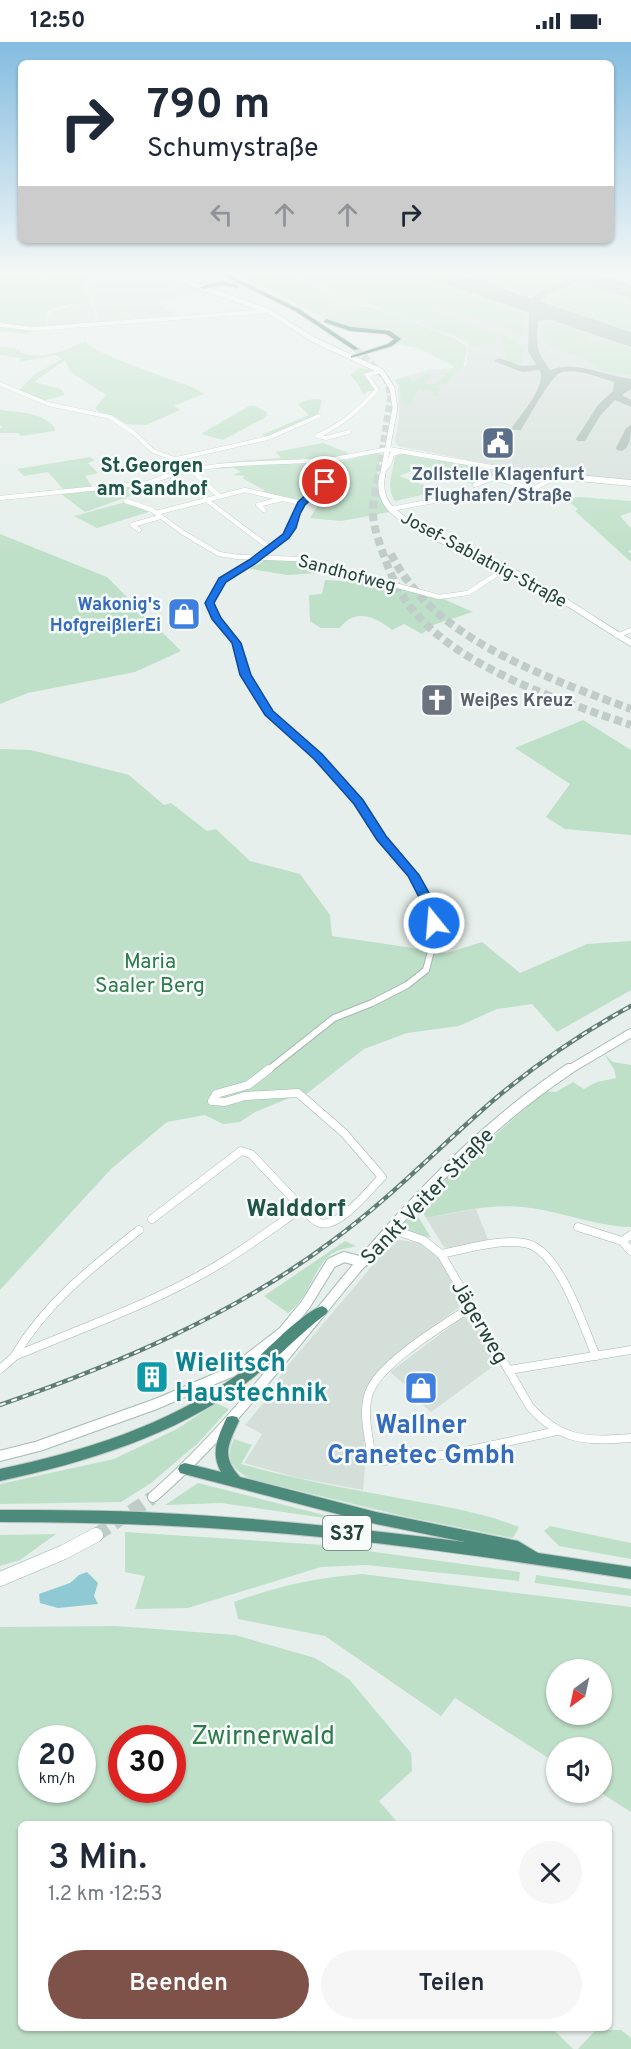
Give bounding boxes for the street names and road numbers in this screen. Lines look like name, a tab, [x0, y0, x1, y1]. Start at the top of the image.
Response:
street label: Josef-Sablatnig-Straße	[396, 507, 570, 614]
street label: Sandhofweg	[295, 550, 398, 599]
street label: Sankt Veiter Straße	[356, 1123, 500, 1271]
street label: Jägerweg	[444, 1276, 513, 1369]
road number: S37	[323, 1516, 371, 1550]

